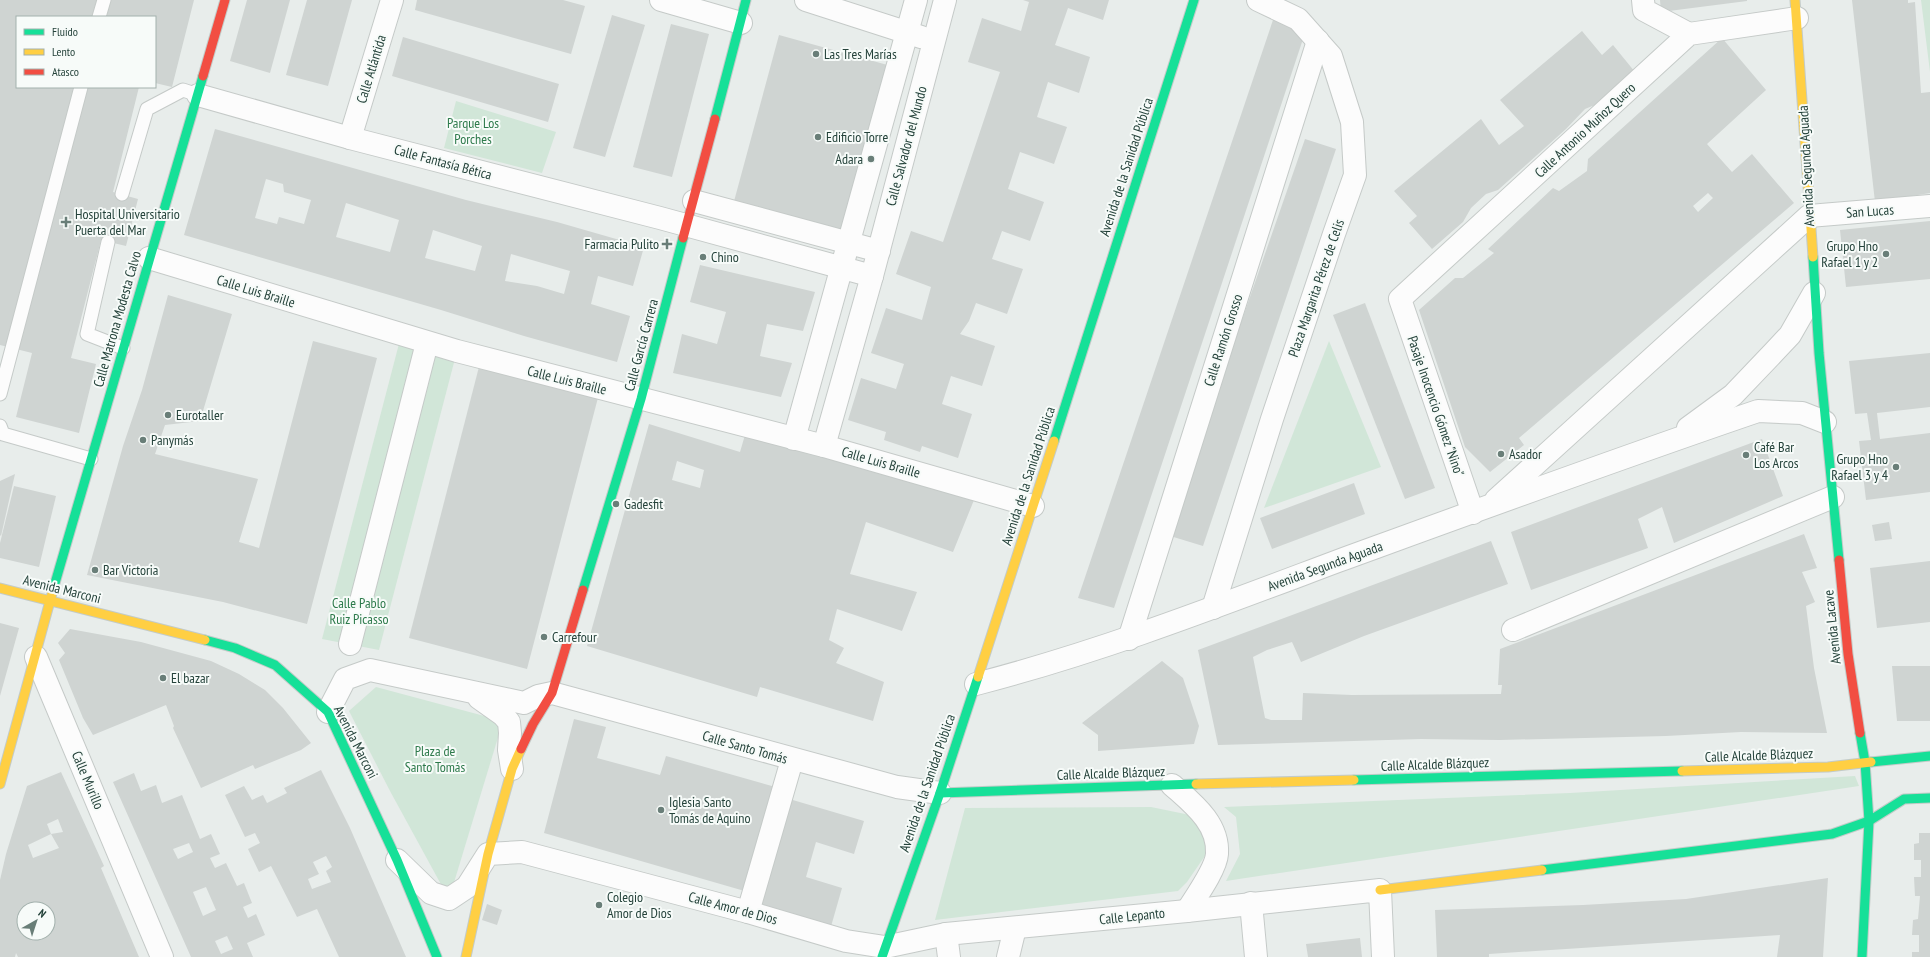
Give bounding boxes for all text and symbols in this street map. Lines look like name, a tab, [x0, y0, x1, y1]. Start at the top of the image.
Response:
legend	[16, 16, 156, 88]
text: Fluido	[52, 24, 78, 39]
street label: Calle Atlántida	[352, 33, 390, 105]
text: Lento	[52, 44, 75, 59]
place label: Las Tres Marías	[824, 45, 897, 63]
marker: Las Tres Marías	[811, 49, 821, 59]
text: Atasco	[52, 64, 79, 79]
street label: Calle Antonio Muñoz Quero	[1531, 79, 1639, 181]
street label: Calle Salvador del Mundo	[881, 84, 931, 208]
street label: Avenida de la Sanidad Pública	[1095, 95, 1157, 239]
street label: Avenida Segunda Aguada	[1794, 105, 1818, 227]
park label: Parque Los Porches	[447, 114, 499, 148]
place label: Edificio Torre	[826, 128, 888, 146]
marker: Edificio Torre	[813, 132, 823, 142]
street label: Calle Fantasía Bética	[392, 140, 494, 184]
place label: Adara	[835, 150, 863, 168]
marker: Adara	[866, 154, 876, 164]
street label: San Lucas	[1846, 200, 1895, 222]
place label: Hospital Universitario Puerta del Mar	[75, 205, 180, 239]
marker: Hospital Universitario Puerta del Mar	[60, 216, 72, 228]
street label: Plaza Margarita Pérez de Celis	[1284, 216, 1348, 359]
place label: Farmacia Pulito	[584, 235, 659, 253]
place label: Grupo Hno Rafael 1 y 2	[1821, 237, 1878, 271]
marker: Farmacia Pulito	[662, 239, 672, 249]
place label: Chino	[711, 248, 739, 266]
street label: Calle Matrona Modesta Calvo	[89, 249, 145, 389]
marker: Grupo Hno Rafael 1 y 2	[1881, 249, 1891, 259]
marker: Chino	[698, 252, 708, 262]
street label: Calle Luis Braille	[215, 271, 298, 311]
street label: Calle Ramón Grosso	[1200, 292, 1246, 388]
street label: Calle García Carrera	[620, 297, 662, 393]
street label: Pasaje Inocencio Gómez "Nino"	[1403, 333, 1469, 479]
street label: Calle Luis Braille	[526, 361, 609, 399]
street label: Avenida de la Sanidad Pública	[997, 404, 1059, 548]
place label: Eurotaller	[176, 406, 224, 424]
marker: Eurotaller	[163, 410, 173, 420]
place label: Panymás	[151, 431, 194, 449]
marker: Panymás	[138, 435, 148, 445]
place label: Café Bar Los Arcos	[1754, 438, 1799, 472]
street label: Calle Luis Braille	[840, 442, 923, 482]
place label: Asador	[1509, 445, 1542, 463]
marker: Asador	[1496, 449, 1506, 459]
marker: Café Bar Los Arcos	[1741, 450, 1751, 460]
place label: Grupo Hno Rafael 3 y 4	[1831, 450, 1889, 484]
marker: Grupo Hno Rafael 3 y 4	[1891, 462, 1901, 472]
place label: Gadesfit	[624, 495, 663, 513]
marker: Gadesfit	[611, 499, 621, 509]
street label: Avenida Segunda Aguada	[1265, 537, 1385, 595]
place label: Bar Victoria	[103, 561, 158, 579]
marker: Bar Victoria	[90, 565, 100, 575]
street label: Avenida Marconi	[21, 571, 103, 607]
street label: Avenida Lacave	[1819, 589, 1845, 665]
park label: Calle Pablo Ruiz Picasso	[330, 594, 388, 628]
place label: Carrefour	[552, 628, 597, 646]
marker: Carrefour	[539, 632, 549, 642]
place label: El bazar	[171, 669, 210, 687]
marker: El bazar	[158, 673, 168, 683]
street label: Avenida Marconi	[330, 702, 382, 782]
street label: Avenida de la Sanidad Pública	[895, 712, 959, 854]
street label: Calle Santo Tomás	[700, 726, 790, 768]
park label: Plaza de Santo Tomás	[405, 742, 465, 776]
street label: Calle Alcalde Blázquez	[1705, 744, 1813, 766]
street label: Calle Murillo	[68, 748, 108, 812]
street label: Calle Alcalde Blázquez	[1381, 753, 1489, 775]
street label: Calle Alcalde Blázquez	[1057, 762, 1165, 784]
place label: Iglesia Santo Tomás de Aquino	[669, 793, 751, 827]
marker: Iglesia Santo Tomás de Aquino	[656, 805, 666, 815]
street label: Calle Amor de Dios	[687, 887, 780, 929]
place label: Colegio Amor de Dios	[607, 888, 672, 922]
marker: Colegio Amor de Dios	[594, 900, 604, 910]
north arrow	[16, 901, 56, 941]
street label: Calle Lepanto	[1098, 904, 1166, 928]
text: N	[36, 906, 49, 921]

